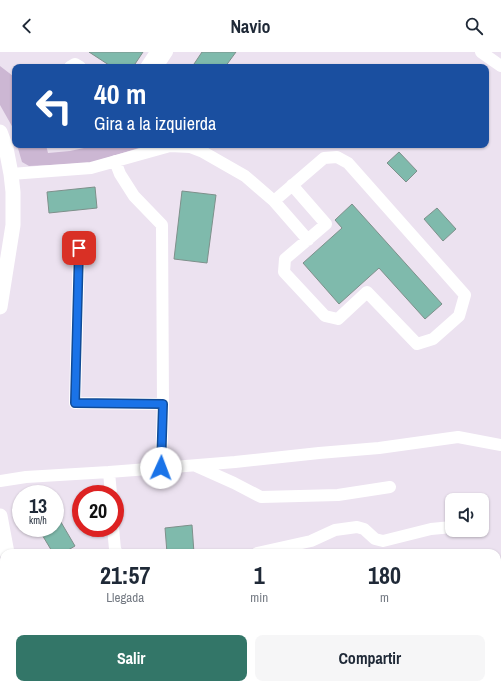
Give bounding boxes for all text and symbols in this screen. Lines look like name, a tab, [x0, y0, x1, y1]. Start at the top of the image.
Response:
text: Navio	[230, 14, 271, 39]
icon: back	[16, 15, 38, 37]
icon: search	[463, 15, 485, 37]
text: 40 m	[94, 75, 146, 113]
icon: left	[28, 80, 80, 132]
text: Gira a la izquierda	[94, 111, 216, 136]
pin	[62, 231, 96, 265]
icon: arrive	[68, 237, 90, 259]
position arrow	[140, 447, 182, 489]
speed limit sign: 20	[72, 485, 124, 537]
text: 13	[29, 492, 47, 519]
map controls	[445, 493, 489, 537]
button: sound	[445, 493, 489, 537]
text: km/h	[29, 514, 47, 527]
text: 21:57	[100, 559, 150, 591]
text: 1	[254, 559, 265, 591]
text: 180	[368, 559, 401, 591]
text: Llegada	[106, 589, 144, 606]
text: min	[250, 589, 268, 606]
text: m	[380, 589, 389, 606]
button: Salir	[16, 635, 247, 681]
button: Compartir	[255, 635, 485, 681]

